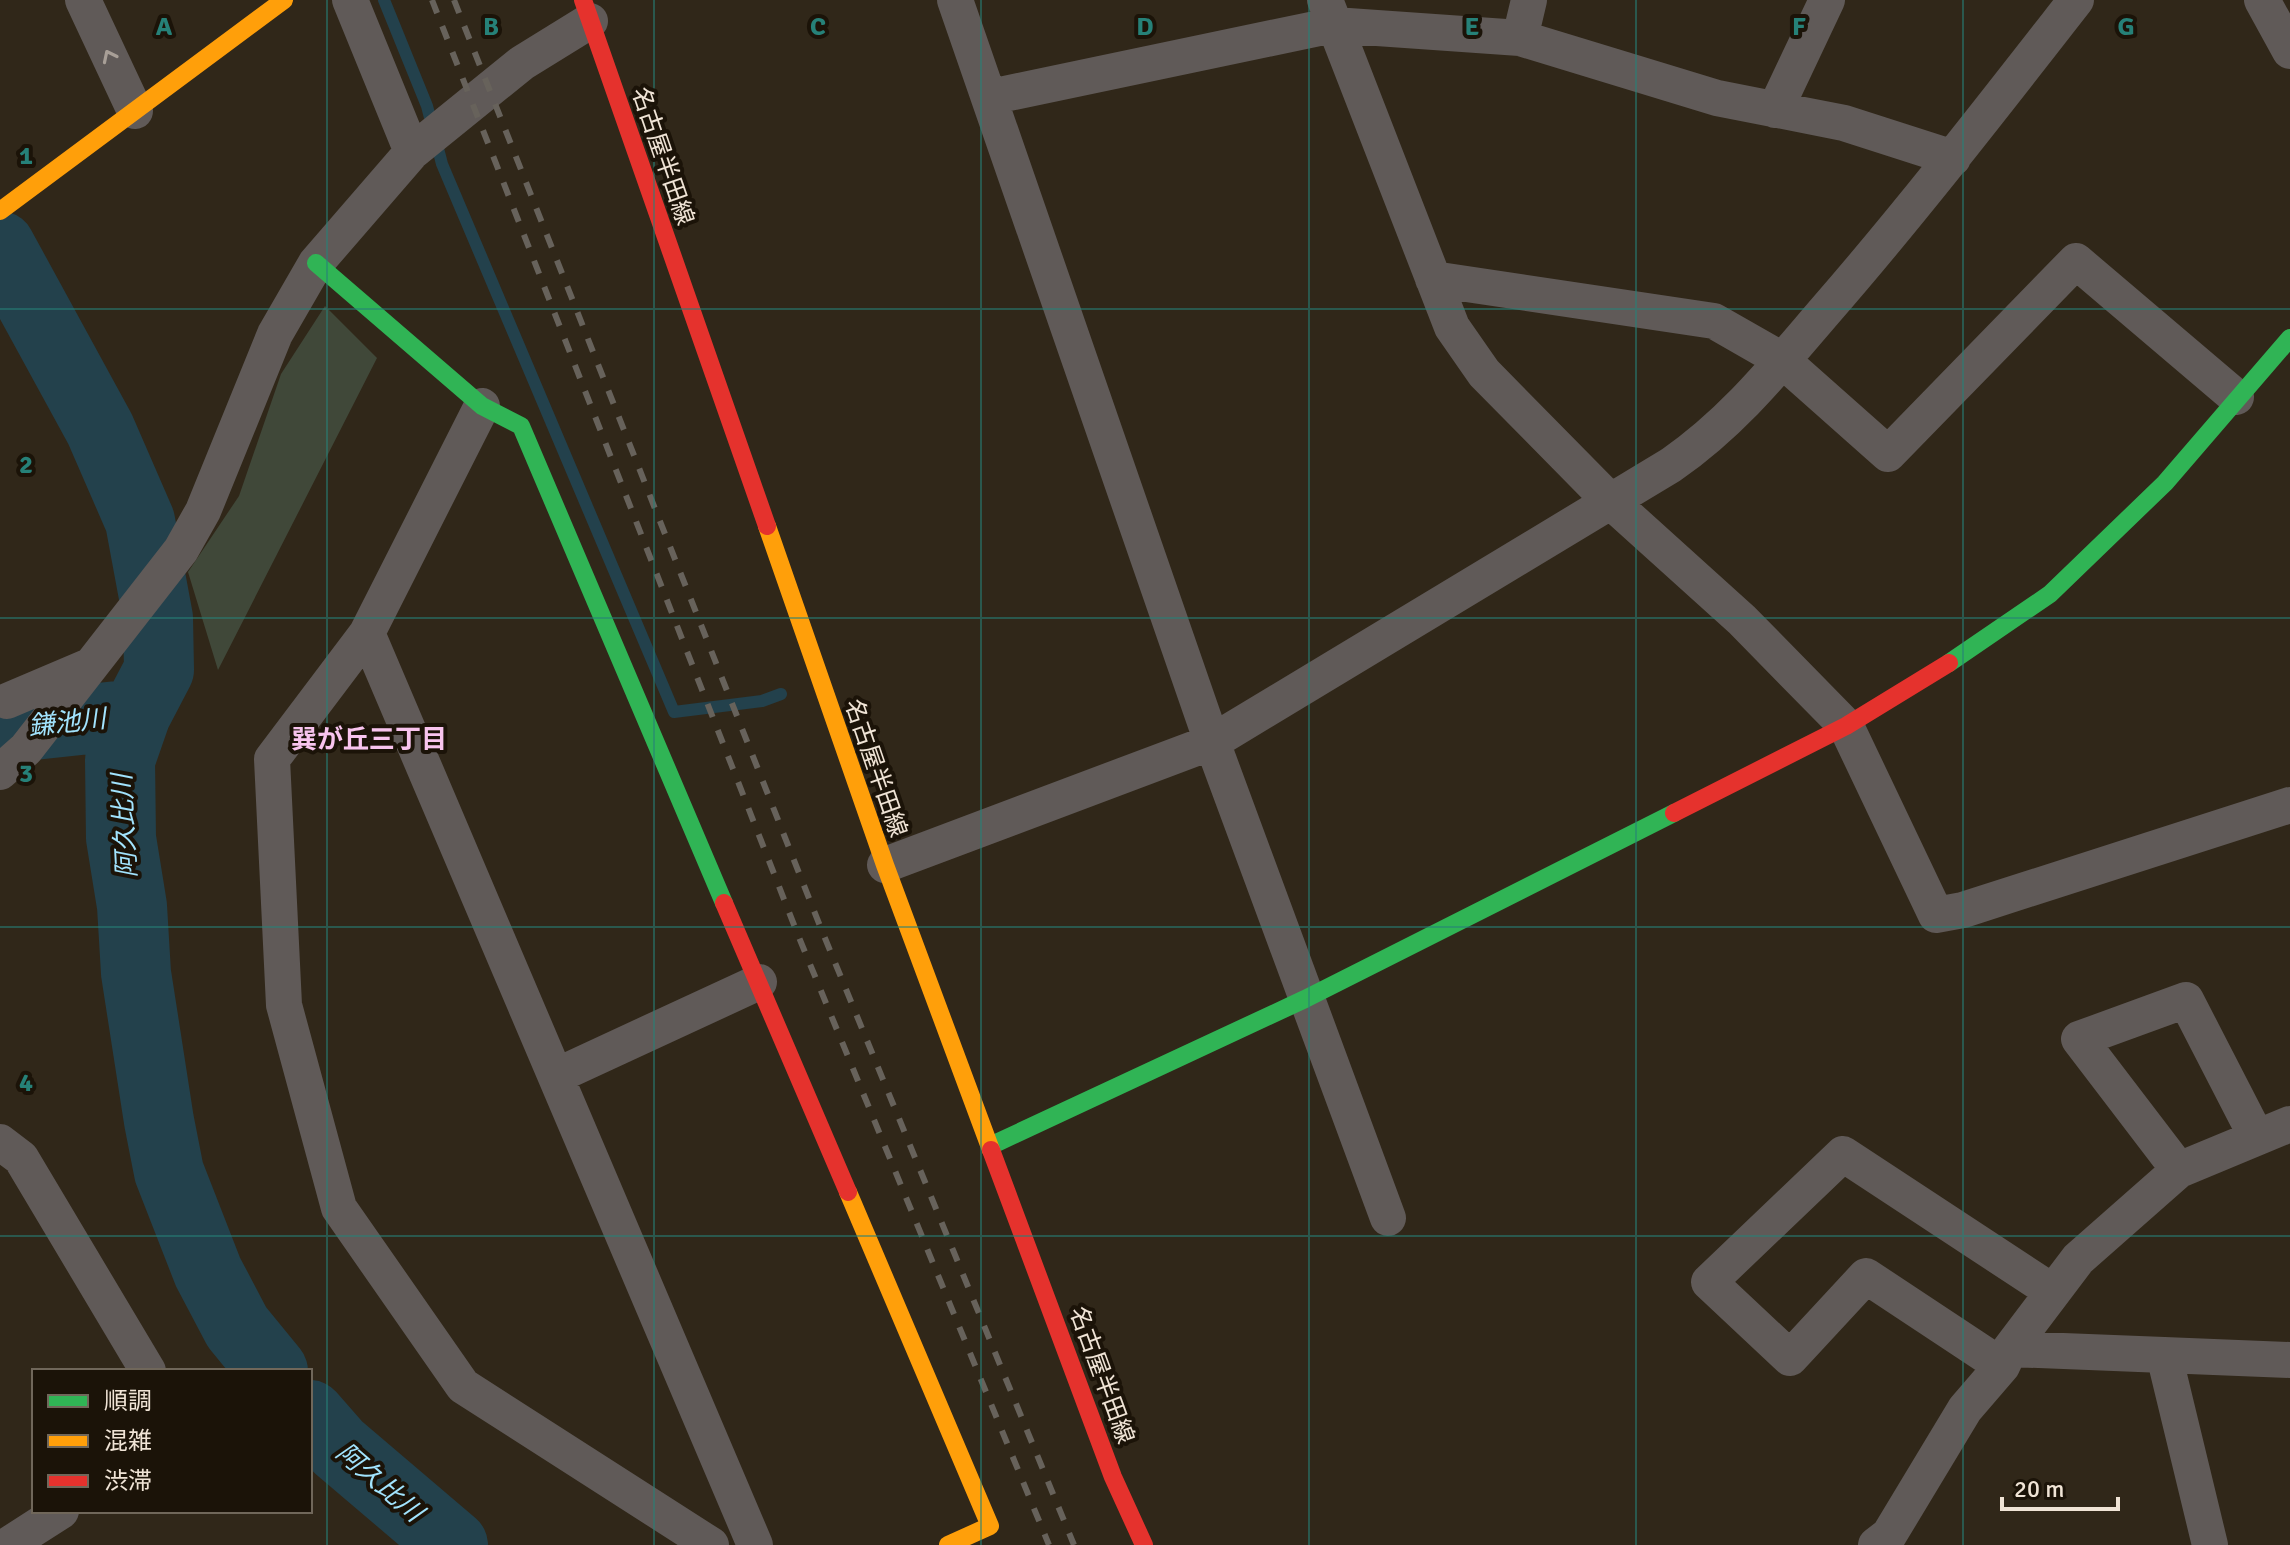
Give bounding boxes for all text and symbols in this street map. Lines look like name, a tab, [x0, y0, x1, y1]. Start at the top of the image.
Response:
text: A	[156, 11, 173, 43]
text: B	[483, 11, 499, 43]
text: C	[810, 11, 826, 43]
text: D	[1136, 11, 1154, 43]
text: E	[1465, 11, 1479, 43]
text: F	[1792, 11, 1806, 43]
text: G	[2117, 11, 2135, 43]
one-way arrow	[103, 49, 118, 64]
street label: 名古屋半田線	[625, 83, 701, 229]
text: 1	[19, 140, 33, 172]
text: 2	[19, 449, 33, 481]
street label: 名古屋半田線	[838, 695, 914, 841]
water label: 鎌池川	[27, 703, 111, 743]
district label: 巽が丘三丁目	[291, 724, 447, 756]
text: 3	[19, 758, 33, 790]
water label: 阿久比川	[106, 770, 144, 879]
text: 4	[19, 1067, 33, 1099]
street label: 名古屋半田線	[1063, 1302, 1141, 1448]
legend	[32, 1369, 312, 1513]
text: 順調	[104, 1386, 152, 1416]
text: 混雑	[104, 1426, 152, 1456]
water label: 阿久比川	[330, 1437, 431, 1531]
scale bar	[2002, 1461, 2118, 1511]
text: 渋滞	[104, 1466, 152, 1496]
text: 20 m	[2014, 1474, 2064, 1504]

